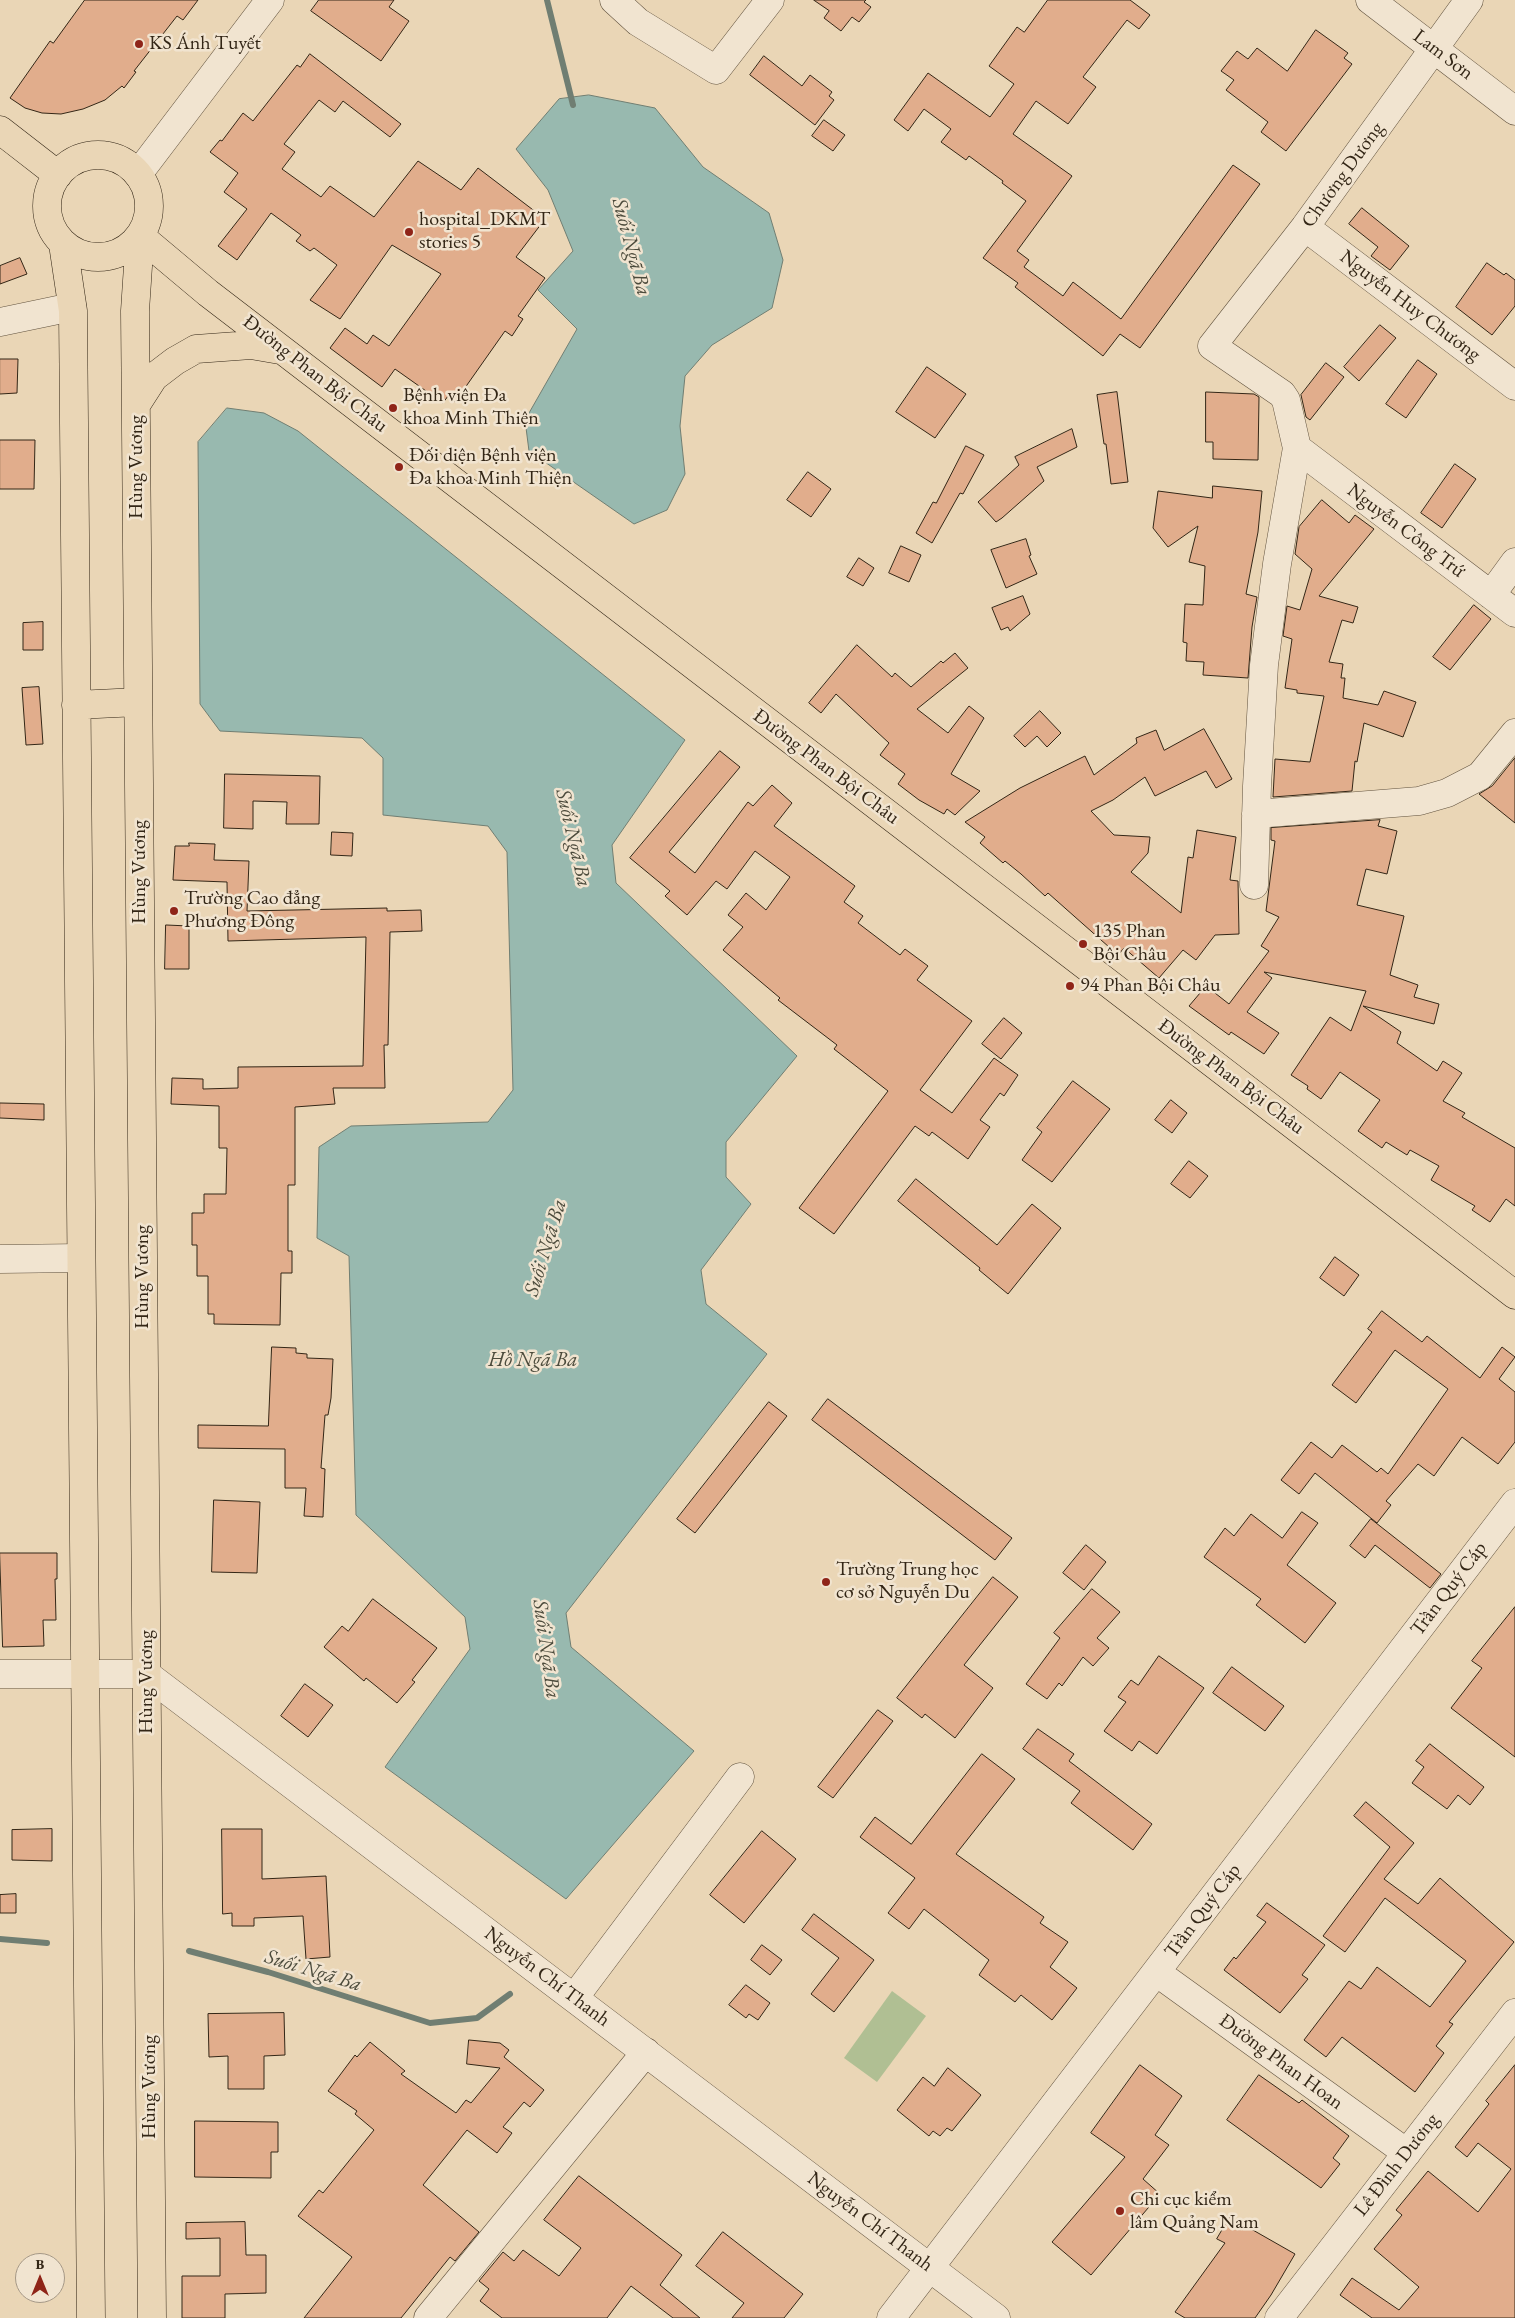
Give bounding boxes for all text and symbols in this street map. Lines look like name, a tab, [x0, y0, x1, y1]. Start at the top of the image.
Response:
street label: Lam Sơn	[1408, 25, 1478, 85]
place label: KS Ánh Tuyết	[149, 32, 261, 56]
marker: KS Ánh Tuyết	[133, 38, 145, 50]
street label: Chương Dương	[1297, 117, 1389, 233]
water label: Suối Ngã Ba	[606, 196, 656, 298]
place label: hospital_DKMT stories 5	[419, 208, 550, 255]
marker: hospital_DKMT stories 5	[403, 226, 415, 238]
street label: Nguyễn Huy Chương	[1335, 245, 1485, 367]
street label: Đường Phan Bội Châu	[238, 310, 392, 438]
place label: Bệnh viện Đa khoa Minh Thiện	[403, 384, 539, 431]
marker: Bệnh viện Đa khoa Minh Thiện	[387, 402, 399, 414]
street label: Hùng Vương	[125, 415, 149, 519]
place label: Đối diện Bệnh viện Đa khoa Minh Thiện	[409, 444, 572, 491]
marker: Đối diện Bệnh viện Đa khoa Minh Thiện	[393, 461, 405, 473]
street label: Nguyễn Công Trứ	[1342, 479, 1470, 583]
street label: Đường Phan Bội Châu	[748, 704, 904, 830]
water label: Suối Ngã Ba	[550, 787, 596, 889]
street label: Hùng Vương	[128, 820, 152, 924]
place label: Trường Cao đẳng Phương Đông	[184, 887, 320, 934]
marker: Trường Cao đẳng Phương Đông	[168, 905, 180, 917]
place label: 135 Phan Bội Châu	[1093, 920, 1167, 967]
marker: 135 Phan Bội Châu	[1077, 938, 1089, 950]
place label: 94 Phan Bội Châu	[1080, 974, 1221, 998]
marker: 94 Phan Bội Châu	[1064, 980, 1076, 992]
street label: Đường Phan Bội Châu	[1153, 1014, 1309, 1140]
water label: Suối Ngã Ba	[519, 1197, 573, 1299]
street label: Hùng Vương	[131, 1225, 155, 1329]
water label: Hồ Ngã Ba	[488, 1347, 578, 1373]
street label: Trần Quý Cáp	[1406, 1537, 1492, 1641]
place label: Trường Trung học cơ sở Nguyễn Du	[836, 1558, 979, 1605]
marker: Trường Trung học cơ sở Nguyễn Du	[820, 1576, 832, 1588]
water label: Suối Ngã Ba	[527, 1598, 565, 1700]
street label: Hùng Vương	[135, 1630, 159, 1734]
street label: Trần Quý Cáp	[1160, 1859, 1246, 1963]
street label: Nguyễn Chí Thanh	[479, 1922, 615, 2032]
water label: Suối Ngã Ba	[262, 1944, 364, 1998]
street label: Đường Phan Hoan	[1214, 2009, 1348, 2115]
street label: Hùng Vương	[138, 2035, 162, 2139]
street label: Lê Đình Dương	[1349, 2109, 1445, 2221]
street label: Nguyễn Chí Thanh	[802, 2167, 938, 2277]
place label: Chi cục kiểm lâm Quảng Nam	[1130, 2188, 1259, 2235]
marker: Chi cục kiểm lâm Quảng Nam	[1114, 2205, 1126, 2217]
north arrow	[15, 2253, 65, 2303]
text: B	[36, 2255, 44, 2273]

